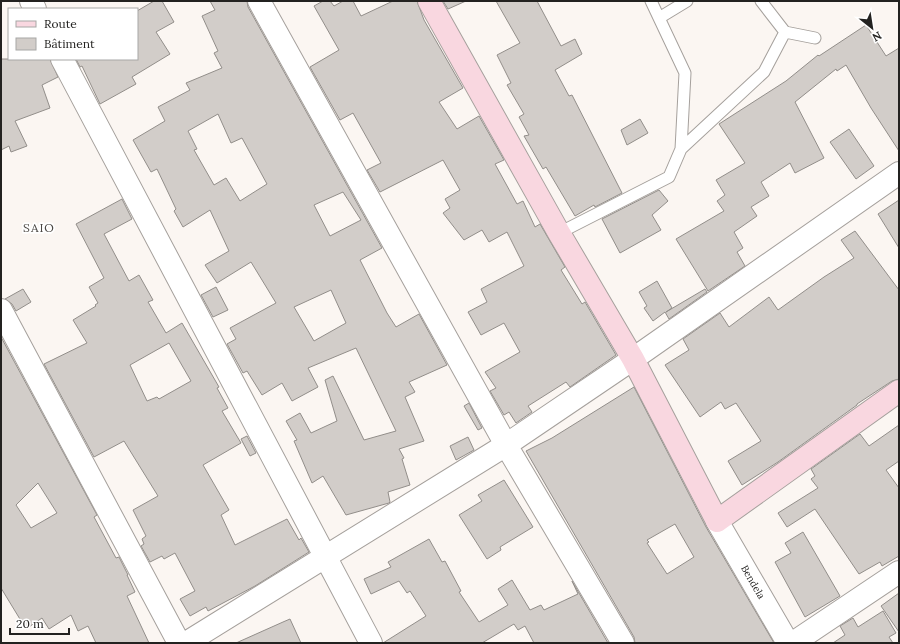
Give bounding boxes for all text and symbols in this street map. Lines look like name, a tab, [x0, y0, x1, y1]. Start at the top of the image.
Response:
legend	[8, 8, 138, 60]
north arrow	[852, 8, 892, 48]
text: Route	[44, 16, 77, 31]
text: N	[869, 28, 884, 45]
text: Bâtiment	[44, 36, 95, 51]
district label: SAIO	[23, 220, 55, 235]
street label: Bendela	[738, 563, 768, 601]
scale bar	[10, 610, 69, 636]
text: 20 m	[16, 616, 44, 631]

